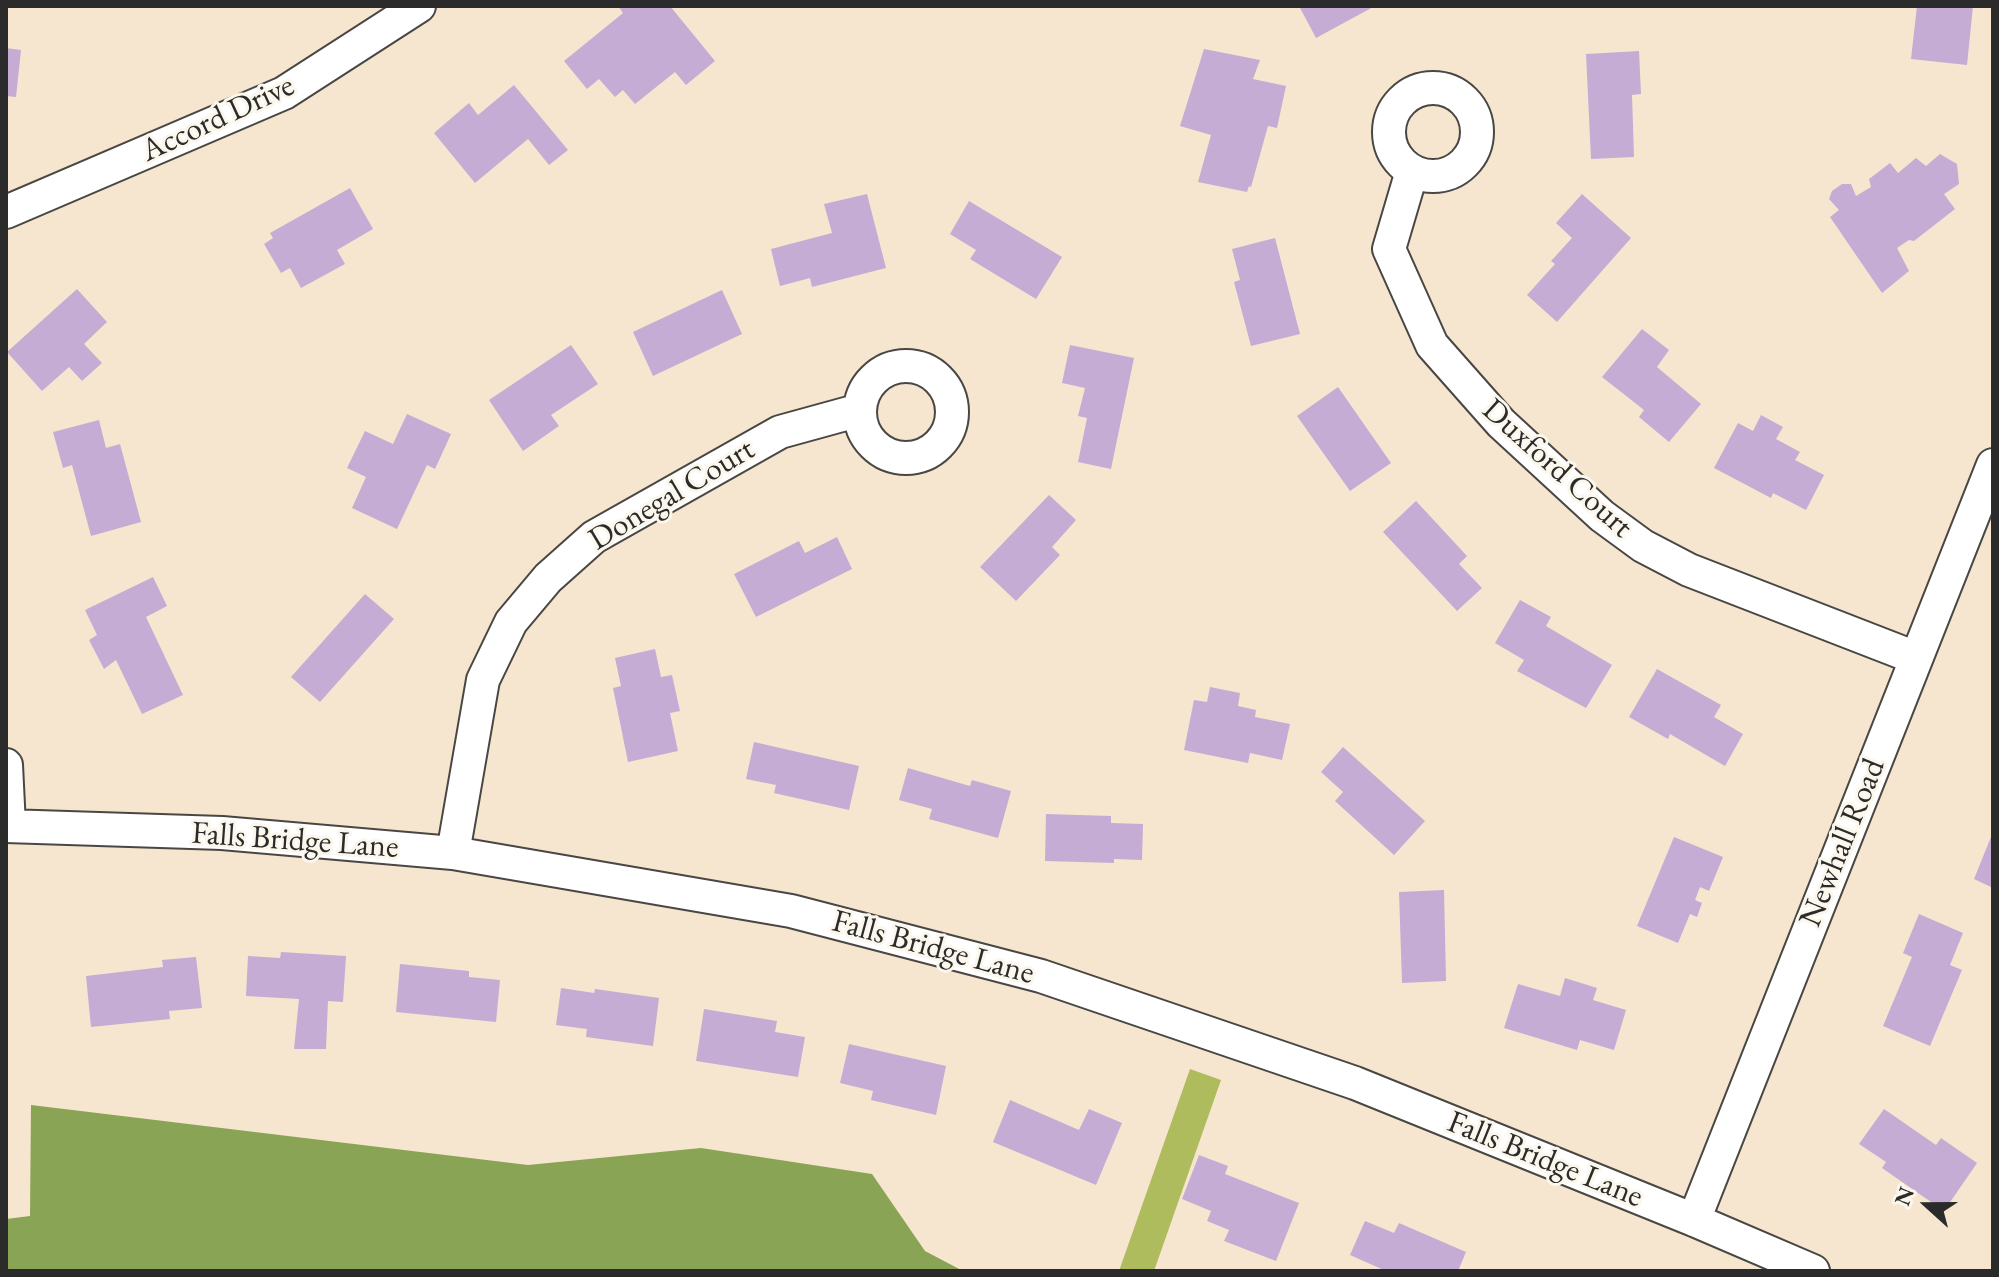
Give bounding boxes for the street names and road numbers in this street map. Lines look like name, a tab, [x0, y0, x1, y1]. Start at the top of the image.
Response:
street label: Accord Drive	[135, 67, 301, 171]
street label: Duxford Court	[1474, 391, 1640, 547]
street label: Donegal Court	[582, 431, 762, 559]
street label: Newhall Road	[1792, 753, 1894, 933]
street label: Falls Bridge Lane	[190, 815, 400, 867]
street label: Falls Bridge Lane	[828, 903, 1038, 993]
street label: Falls Bridge Lane	[1442, 1103, 1648, 1217]

